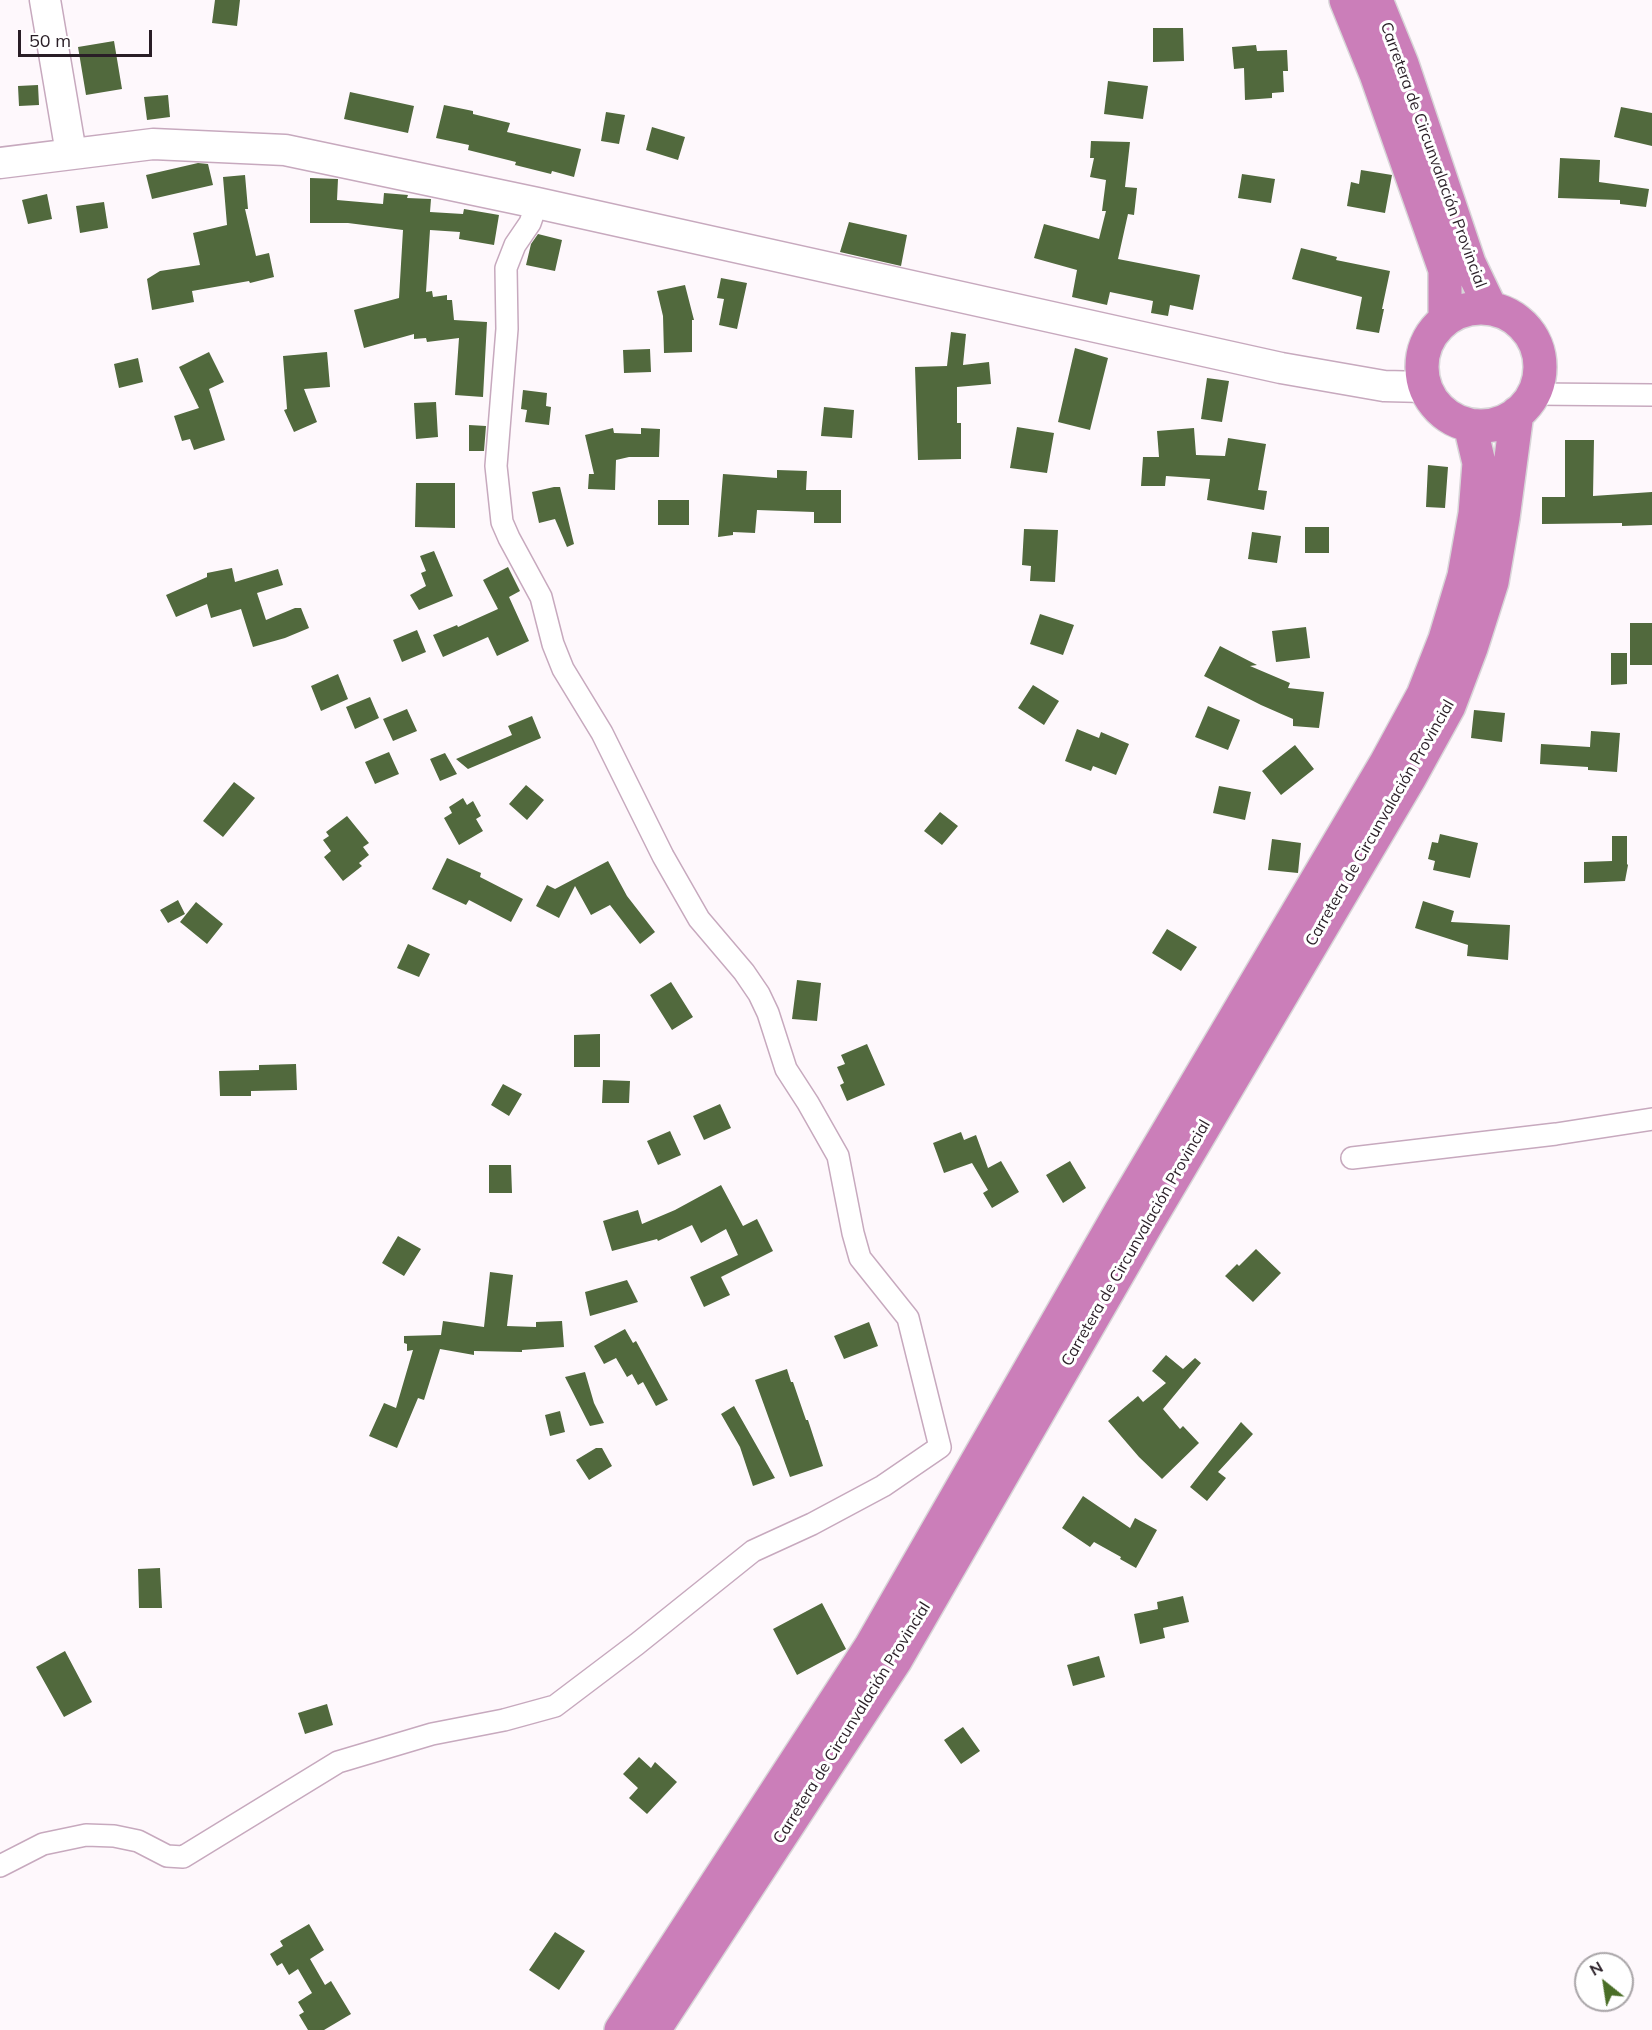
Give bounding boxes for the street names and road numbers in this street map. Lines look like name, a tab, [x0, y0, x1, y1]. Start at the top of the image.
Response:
street label: Carretera de Circunvalación Provincial	[1376, 20, 1490, 290]
street label: Carretera de Circunvalación Provincial	[1301, 696, 1459, 950]
street label: Carretera de Circunvalación Provincial	[1057, 1116, 1215, 1370]
street label: Carretera de Circunvalación Provincial	[769, 1599, 935, 1847]

